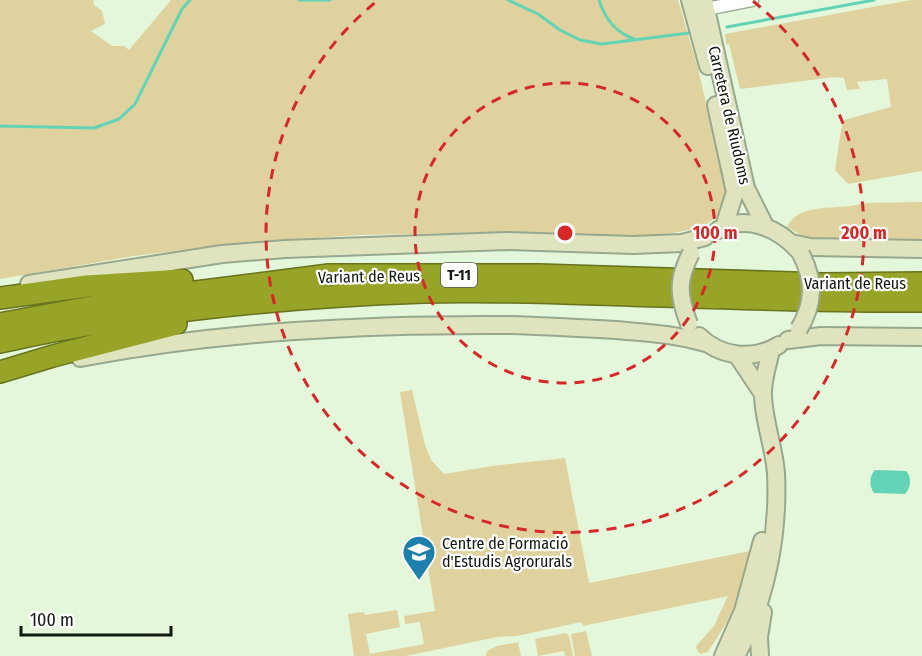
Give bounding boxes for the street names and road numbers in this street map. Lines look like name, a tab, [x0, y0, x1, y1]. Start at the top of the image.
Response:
street label: Carretera de Riudoms	[704, 44, 755, 186]
road number: T-11	[441, 263, 477, 287]
street label: Variant de Reus	[318, 266, 420, 287]
street label: Variant de Reus	[804, 274, 906, 293]

